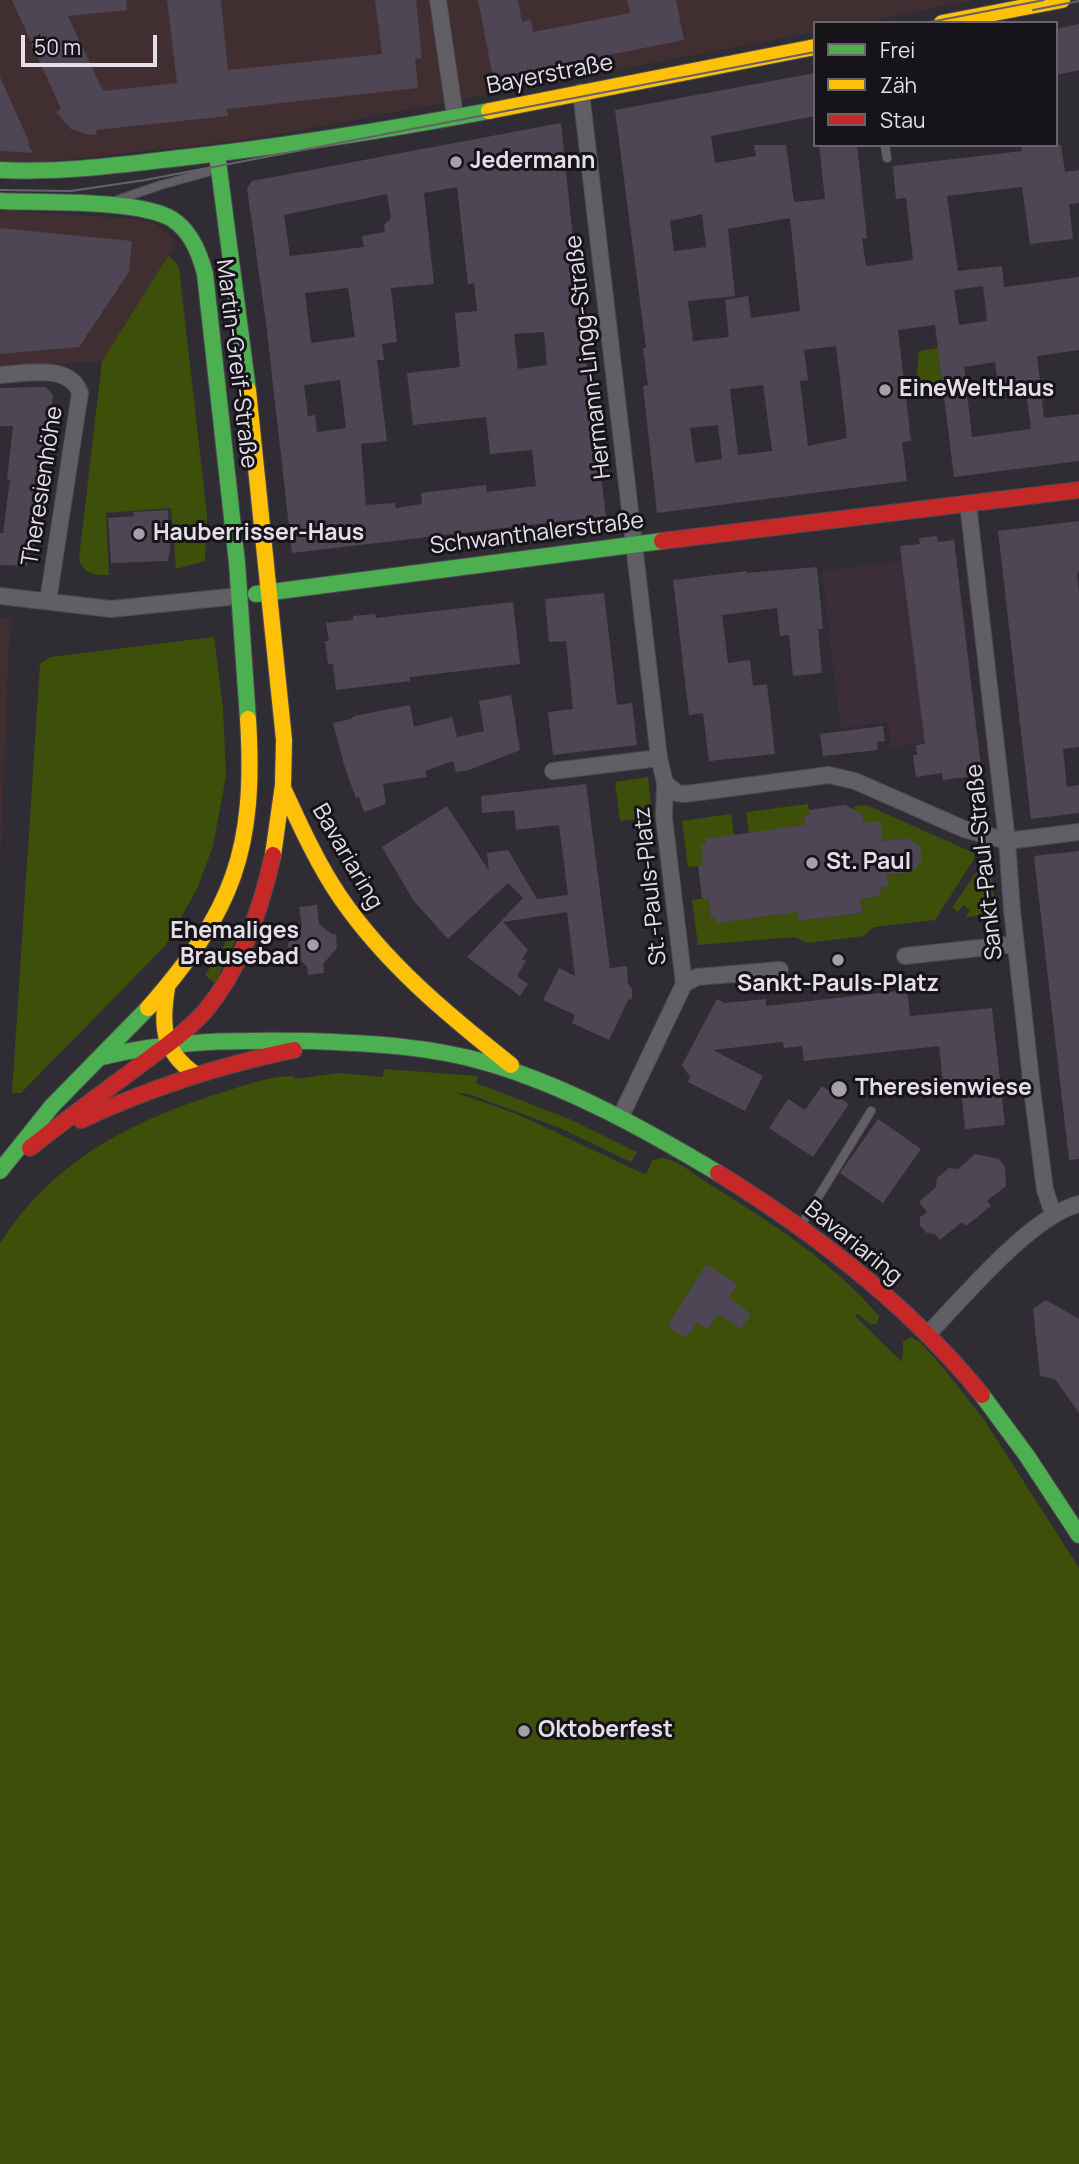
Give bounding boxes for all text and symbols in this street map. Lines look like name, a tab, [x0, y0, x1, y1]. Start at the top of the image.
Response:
scale bar	[24, 21, 161, 65]
legend	[813, 21, 1058, 147]
text: 50 m	[34, 33, 81, 61]
text: Frei	[880, 36, 915, 64]
street label: Bayerstraße	[484, 49, 616, 101]
text: Zäh	[880, 71, 917, 99]
text: Stau	[880, 106, 926, 134]
place label: Jedermann	[470, 148, 595, 176]
marker: Jedermann	[448, 154, 464, 170]
street label: Hermann-Lingg-Straße	[560, 233, 618, 481]
street label: Martin-Greif-Straße	[209, 258, 263, 470]
place label: EineWeltHaus	[899, 376, 1054, 404]
marker: EineWeltHaus	[877, 382, 893, 398]
street label: Theresienhöhe	[17, 404, 69, 568]
street label: Schwanthalerstraße	[428, 507, 646, 561]
place label: Hauberrisser-Haus	[153, 520, 364, 548]
marker: Hauberrisser-Haus	[131, 526, 147, 542]
street label: Sankt-Paul-Straße	[961, 763, 1009, 961]
street label: Bavariaring	[306, 799, 388, 915]
street label: St.-Pauls-Platz	[629, 805, 673, 967]
place label: St. Paul	[826, 849, 911, 877]
marker: St. Paul	[804, 855, 820, 871]
place label: Ehemaliges Brausebad	[170, 918, 299, 972]
marker: Ehemaliges Brausebad	[305, 937, 321, 953]
marker: Sankt-Pauls-Platz	[830, 952, 846, 968]
place label: Sankt-Pauls-Platz	[737, 971, 939, 999]
place label: Theresienwiese	[855, 1075, 1032, 1103]
marker: Theresienwiese	[829, 1079, 849, 1099]
street label: Bavariaring	[799, 1195, 907, 1291]
place label: Oktoberfest	[538, 1717, 673, 1745]
marker: Oktoberfest	[516, 1723, 532, 1739]

